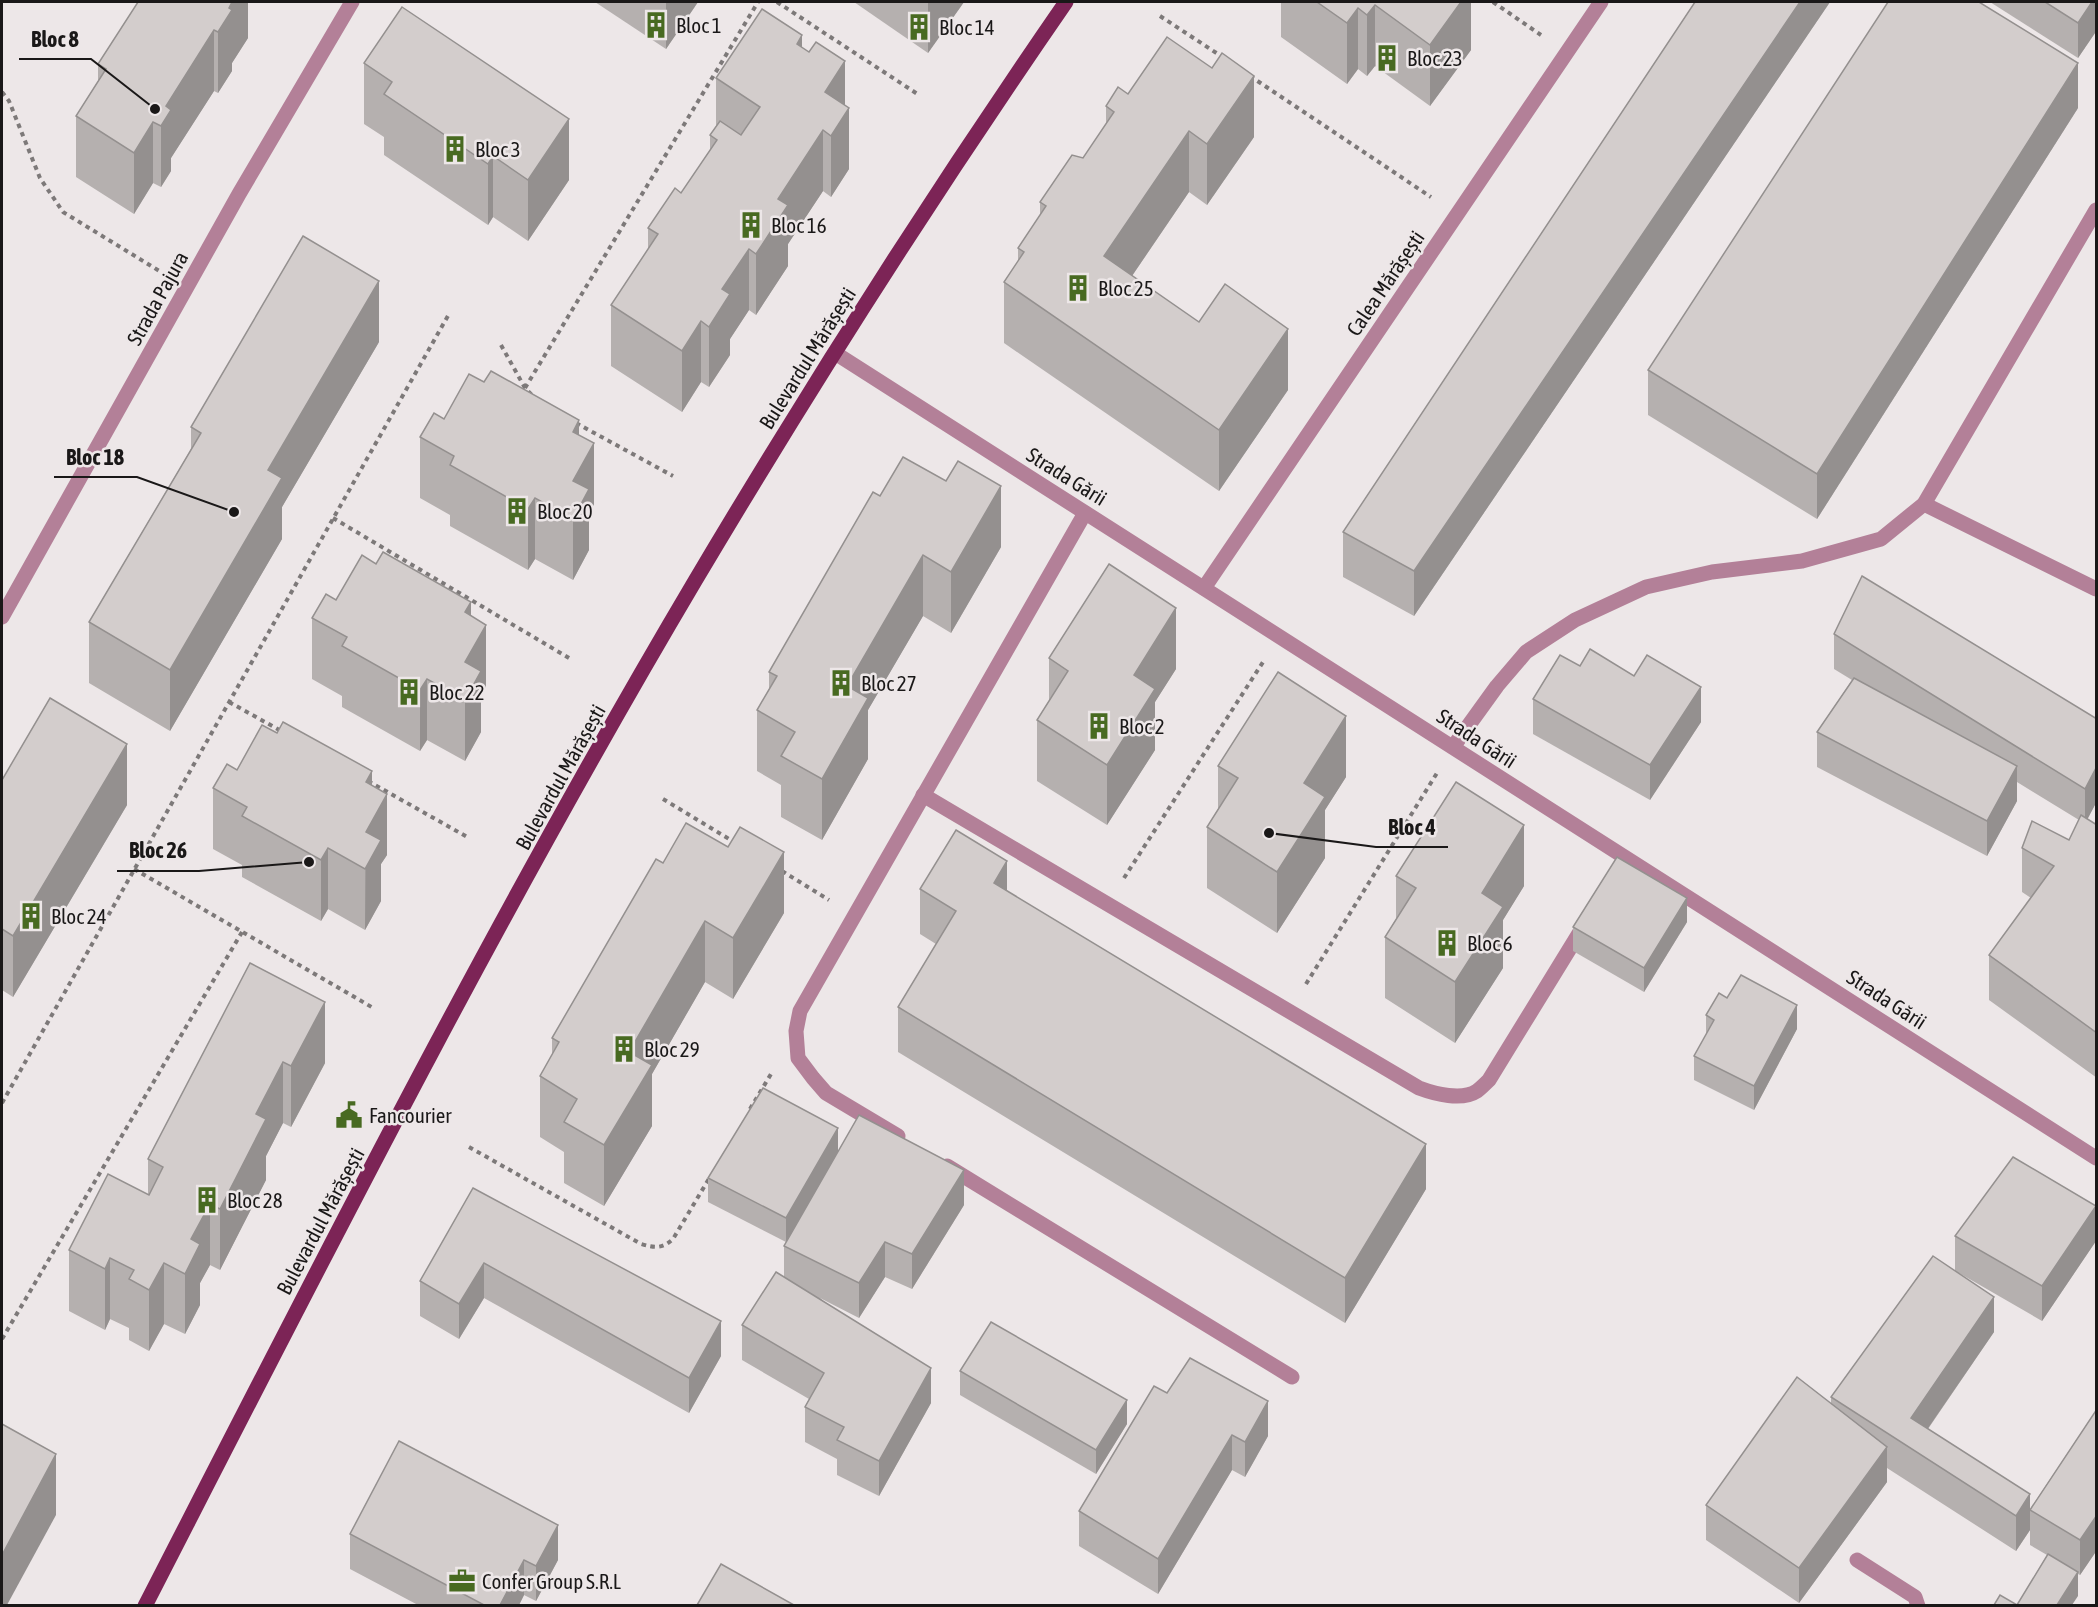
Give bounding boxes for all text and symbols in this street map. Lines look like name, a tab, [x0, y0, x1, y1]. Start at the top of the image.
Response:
building icon: Bloc 1	[641, 10, 671, 40]
building icon: Bloc 14	[904, 12, 934, 42]
place label: Bloc 1	[676, 13, 722, 37]
place label: Bloc 14	[939, 15, 995, 39]
callout: Bloc 8	[19, 19, 91, 59]
text: Bloc 8	[31, 26, 79, 52]
building icon: Bloc 23	[1372, 43, 1402, 73]
place label: Bloc 23	[1407, 46, 1463, 70]
building icon: Bloc 3	[440, 134, 470, 164]
place label: Bloc 3	[475, 137, 521, 161]
building icon: Bloc 16	[736, 210, 766, 240]
place label: Bloc 16	[771, 213, 827, 237]
street label: Calea Mărășești	[1341, 226, 1429, 340]
street label: Strada Pajura	[121, 247, 193, 349]
building icon: Bloc 25	[1063, 273, 1093, 303]
place label: Bloc 25	[1098, 276, 1154, 300]
street label: Bulevardul Mărășești	[754, 283, 860, 433]
callout: Bloc 18	[54, 437, 137, 477]
street label: Strada Gării	[1023, 442, 1111, 510]
text: Bloc 18	[66, 444, 124, 470]
building icon: Bloc 20	[502, 496, 532, 526]
place label: Bloc 20	[537, 499, 593, 523]
building icon: Bloc 27	[826, 668, 856, 698]
place label: Bloc 27	[861, 671, 917, 695]
building icon: Bloc 22	[394, 677, 424, 707]
place label: Bloc 22	[429, 680, 485, 704]
street label: Bulevardul Mărășești	[510, 700, 610, 854]
street label: Strada Gării	[1433, 703, 1521, 773]
building icon: Bloc 2	[1084, 711, 1114, 741]
place label: Bloc 2	[1119, 714, 1165, 738]
callout: Bloc 4	[1376, 807, 1448, 847]
text: Bloc 4	[1388, 814, 1436, 840]
callout: Bloc 26	[117, 831, 199, 871]
text: Bloc 26	[129, 837, 187, 863]
building icon: Bloc 24	[16, 901, 46, 931]
place label: Bloc 24	[51, 904, 107, 928]
building icon: Bloc 6	[1432, 928, 1462, 958]
place label: Bloc 6	[1467, 931, 1513, 955]
street label: Strada Gării	[1843, 964, 1931, 1034]
building icon: Bloc 29	[609, 1034, 639, 1064]
place label: Bloc 29	[644, 1037, 700, 1061]
public building icon: Fancourier	[334, 1100, 364, 1130]
place label: Fancourier	[369, 1103, 452, 1127]
street label: Bulevardul Mărășești	[271, 1144, 369, 1298]
building icon: Bloc 28	[192, 1185, 222, 1215]
place label: Bloc 28	[227, 1188, 283, 1212]
office icon: Confer Group S.R.L	[447, 1566, 477, 1596]
place label: Confer Group S.R.L	[482, 1569, 621, 1593]

